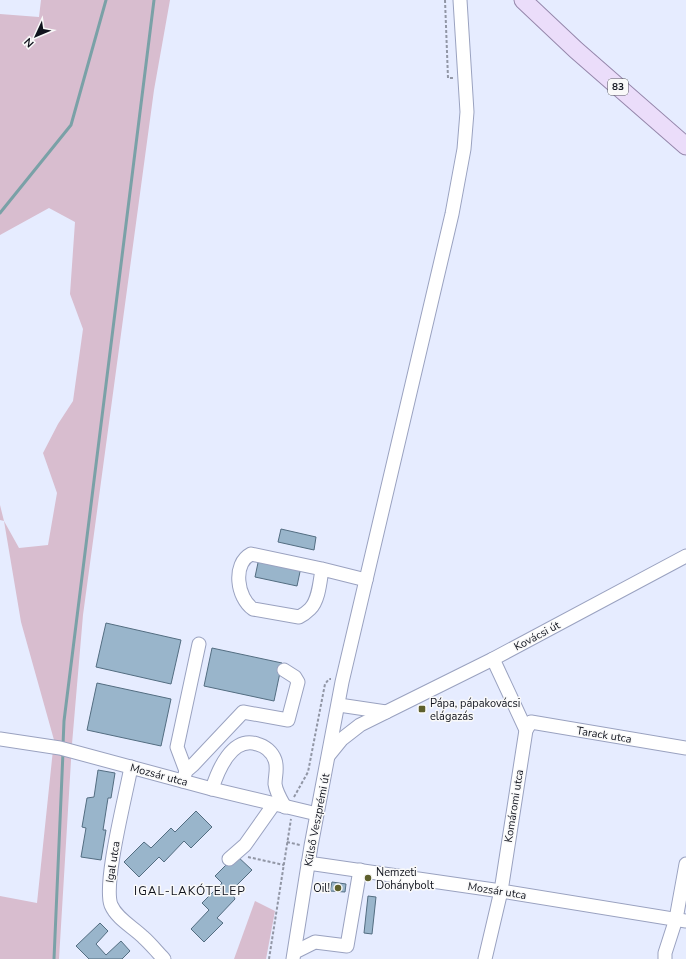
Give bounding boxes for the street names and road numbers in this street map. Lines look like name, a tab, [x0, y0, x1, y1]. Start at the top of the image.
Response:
road number: 83	[608, 79, 628, 95]
street label: Kovácsi út	[511, 618, 563, 654]
street label: Tarack utca	[575, 723, 633, 747]
street label: Mozsár utca	[128, 760, 190, 790]
street label: Komáromi utca	[501, 768, 527, 844]
street label: Külső Veszprémi út	[301, 772, 333, 868]
street label: Igal utca	[102, 840, 124, 884]
street label: Mozsár utca	[467, 879, 528, 903]

